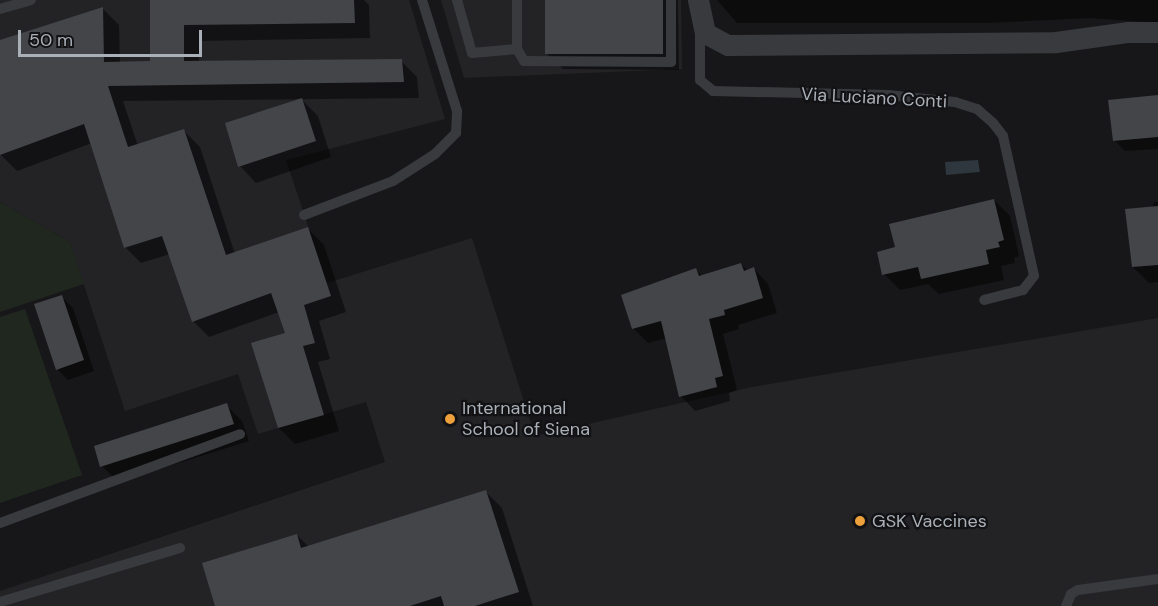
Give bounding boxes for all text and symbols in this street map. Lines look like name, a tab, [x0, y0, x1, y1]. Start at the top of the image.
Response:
scale bar	[21, 18, 206, 56]
text: 50 m	[29, 28, 73, 52]
street label: Via Luciano Conti	[800, 83, 948, 113]
place label: International School of Siena	[462, 398, 590, 440]
marker: International School of Siena	[443, 412, 457, 426]
place label: GSK Vaccines	[872, 510, 987, 532]
marker: GSK Vaccines	[853, 514, 867, 528]

